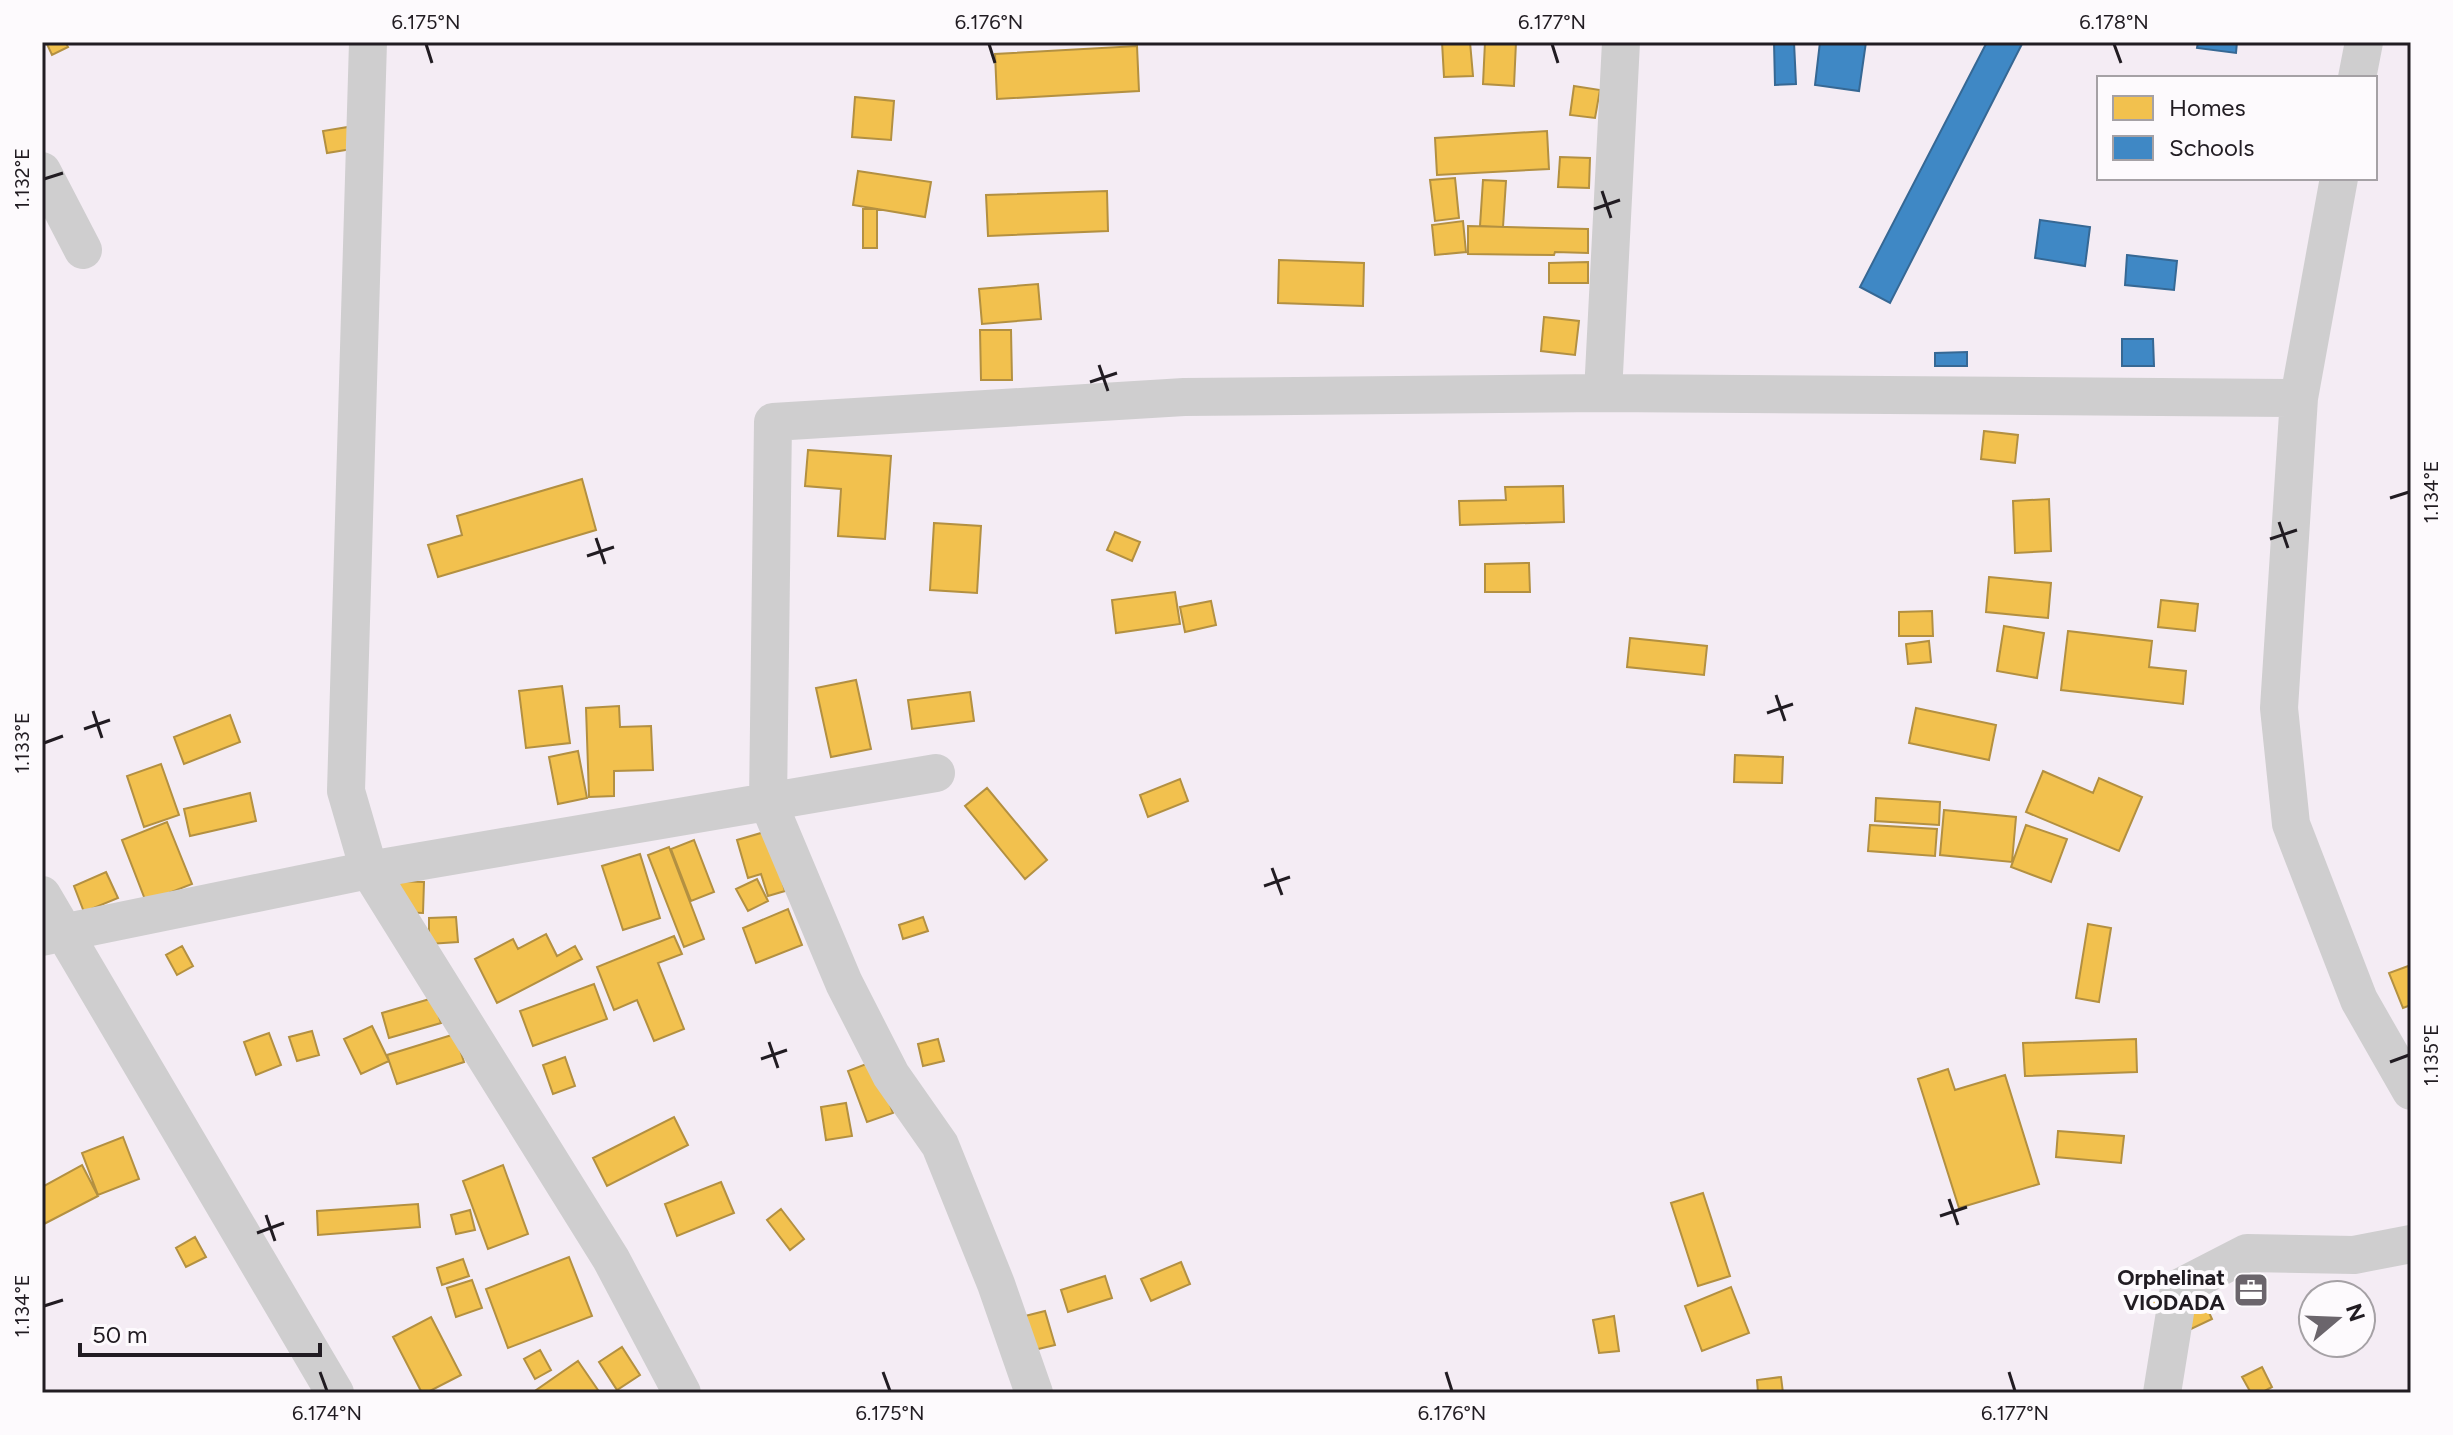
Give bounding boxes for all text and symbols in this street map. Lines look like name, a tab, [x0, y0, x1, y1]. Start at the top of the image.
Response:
text: 6.175°N	[392, 10, 460, 34]
text: 6.176°N	[955, 10, 1023, 34]
text: 6.177°N	[1518, 10, 1586, 34]
text: 6.178°N	[2079, 10, 2149, 34]
legend	[2097, 76, 2377, 180]
text: Homes	[2169, 93, 2246, 122]
text: Schools	[2169, 133, 2254, 162]
text: 1.132°E	[10, 148, 34, 210]
text: 1.134°E	[2419, 460, 2443, 524]
text: 1.133°E	[10, 712, 34, 774]
text: 1.135°E	[2419, 1024, 2443, 1086]
place label: Orphelinat VIODADA	[2117, 1264, 2225, 1316]
office icon: Orphelinat VIODADA	[2232, 1271, 2270, 1309]
text: 1.134°E	[10, 1274, 34, 1338]
north arrow	[2297, 1279, 2377, 1359]
text: N	[2340, 1300, 2371, 1325]
scale bar	[80, 1307, 320, 1357]
text: 50 m	[92, 1320, 148, 1349]
text: 6.174°N	[292, 1401, 362, 1425]
text: 6.175°N	[856, 1401, 924, 1425]
text: 6.176°N	[1418, 1401, 1486, 1425]
text: 6.177°N	[1981, 1401, 2049, 1425]

